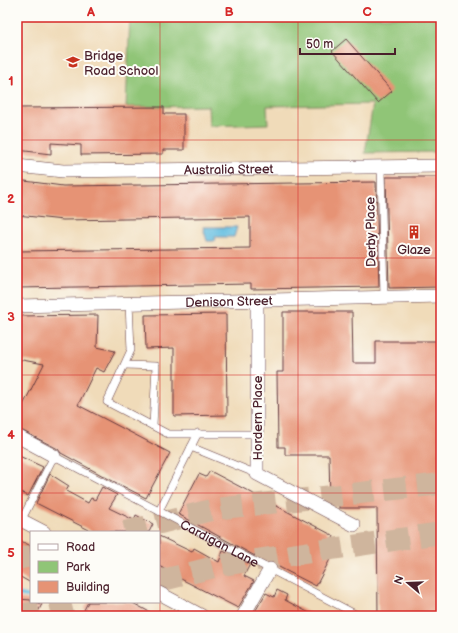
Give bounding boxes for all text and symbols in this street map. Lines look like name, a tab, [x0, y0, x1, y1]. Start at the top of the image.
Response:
text: A	[86, 4, 95, 20]
text: B	[224, 4, 234, 20]
text: C	[362, 4, 372, 20]
scale bar	[300, 30, 395, 56]
text: 50 m	[306, 37, 333, 52]
place label: Bridge Road School	[84, 48, 158, 79]
school or university icon: Bridge Road School	[65, 54, 81, 70]
text: 1	[8, 73, 14, 89]
street label: Australia Street	[184, 161, 274, 178]
text: 2	[7, 191, 15, 207]
street label: Derby Place	[362, 196, 380, 267]
building icon: Glaze	[406, 224, 422, 240]
place label: Glaze	[397, 242, 431, 258]
street label: Denison Street	[185, 293, 273, 311]
text: 3	[7, 309, 15, 325]
street label: Hordern Place	[250, 375, 266, 460]
text: 4	[7, 427, 15, 443]
street label: Cardigan Lane	[177, 517, 262, 571]
legend	[30, 531, 160, 603]
text: Road	[66, 540, 95, 555]
text: 5	[7, 545, 15, 561]
text: Park	[66, 560, 90, 575]
north arrow	[388, 563, 428, 603]
text: N	[392, 574, 407, 586]
text: Building	[66, 580, 110, 595]

